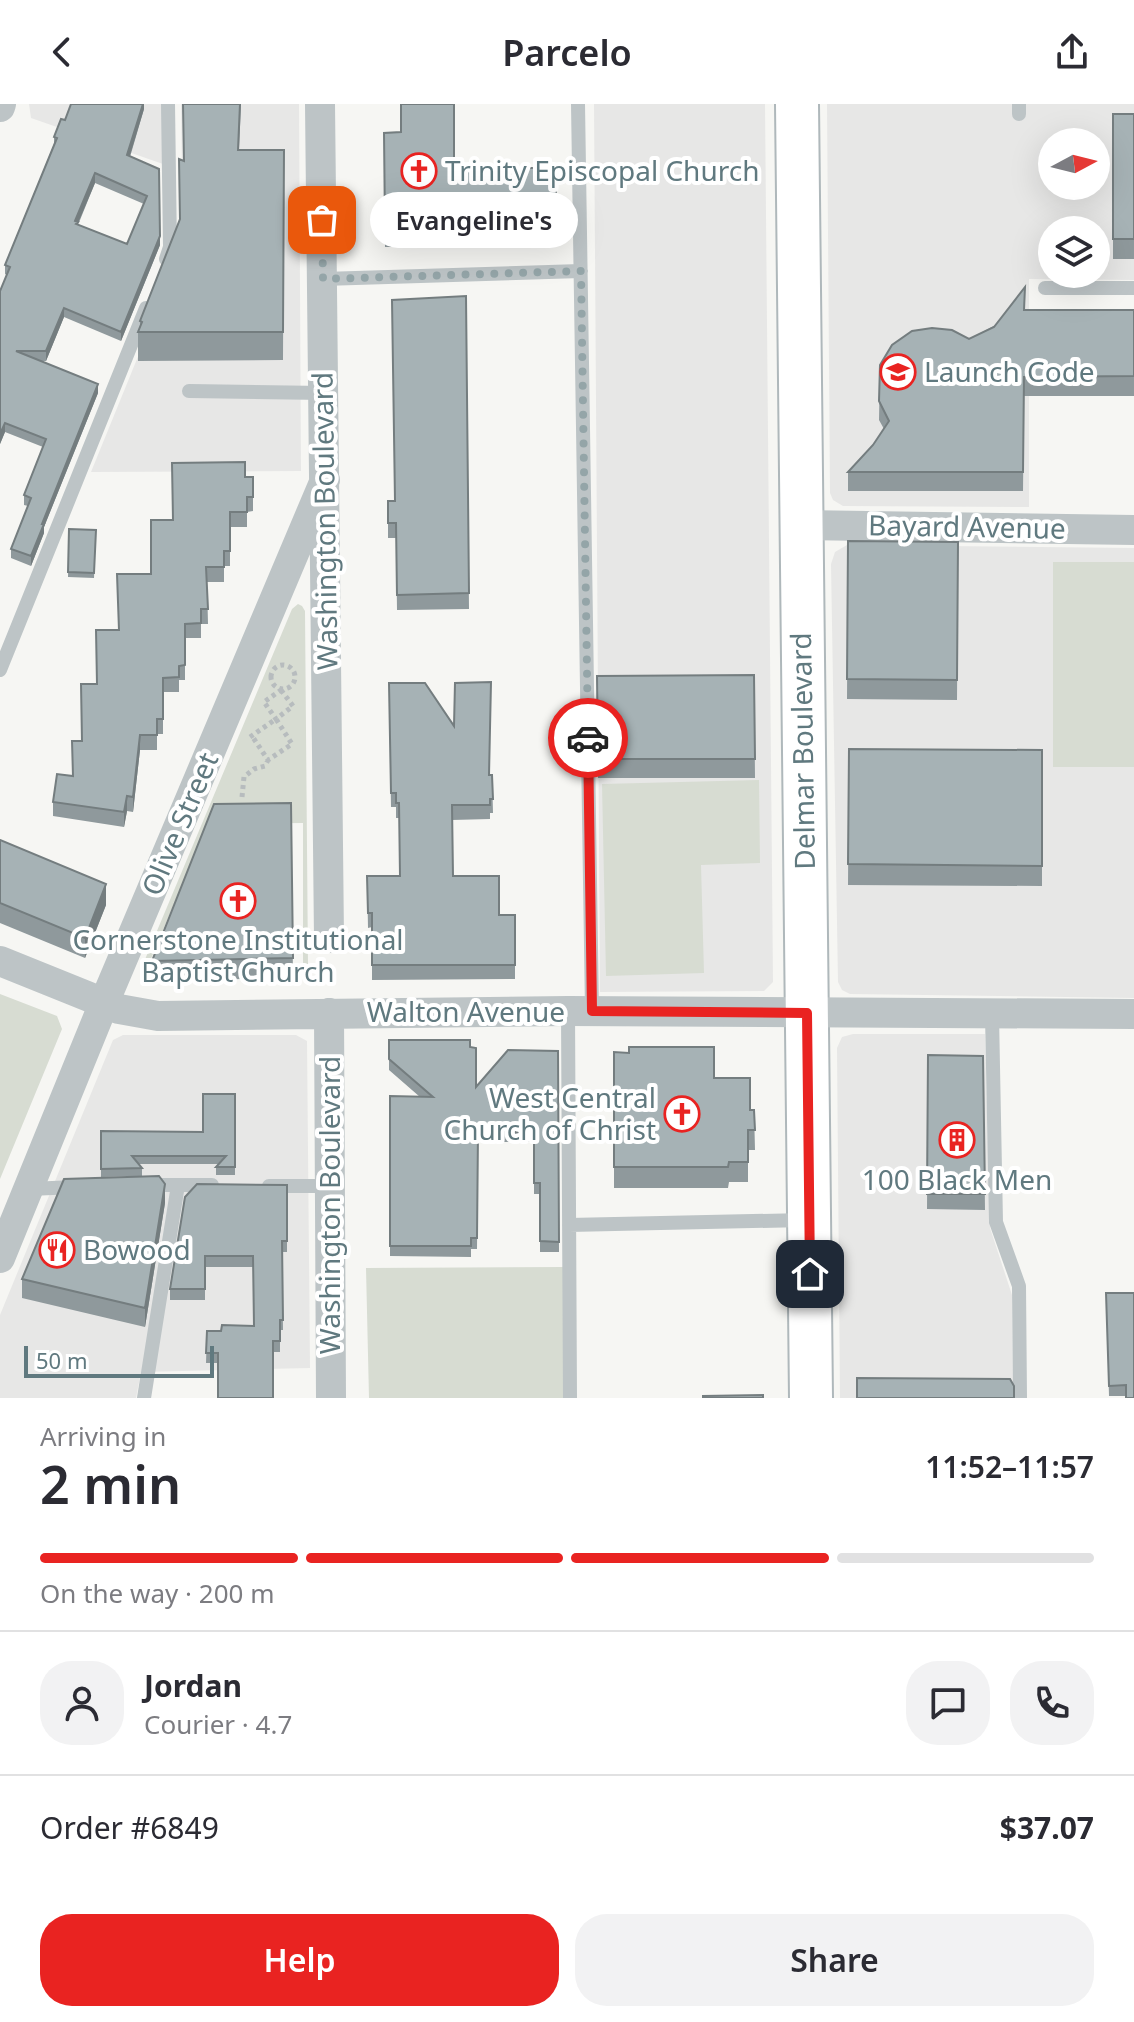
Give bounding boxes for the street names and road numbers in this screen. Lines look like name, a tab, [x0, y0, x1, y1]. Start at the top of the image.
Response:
street label: Washington Boulevard	[302, 372, 346, 670]
street label: Bayard Avenue	[868, 505, 1066, 547]
street label: Delmar Boulevard	[781, 632, 823, 870]
street label: Olive Street	[132, 746, 226, 901]
street label: Walton Avenue	[367, 992, 565, 1030]
street label: Washington Boulevard	[310, 1056, 348, 1354]

